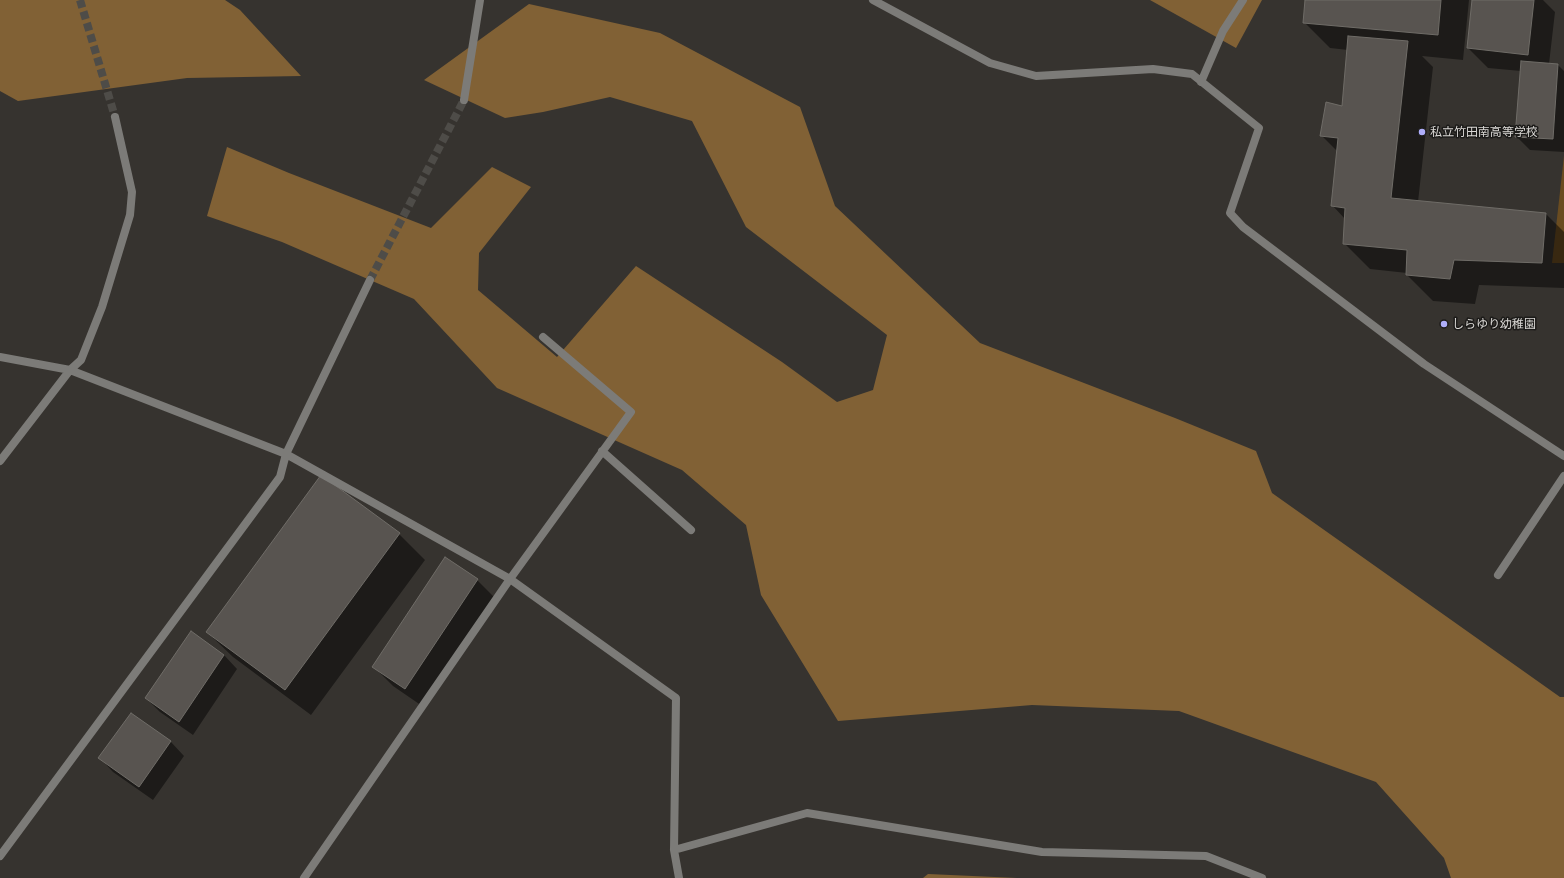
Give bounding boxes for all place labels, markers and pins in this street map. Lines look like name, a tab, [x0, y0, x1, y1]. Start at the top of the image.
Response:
place label: 私立竹田南高等学校	[1430, 125, 1538, 139]
marker: 私立竹田南高等学校	[1417, 127, 1427, 137]
place label: しらゆり幼稚園	[1452, 317, 1536, 331]
marker: しらゆり幼稚園	[1439, 319, 1449, 329]

